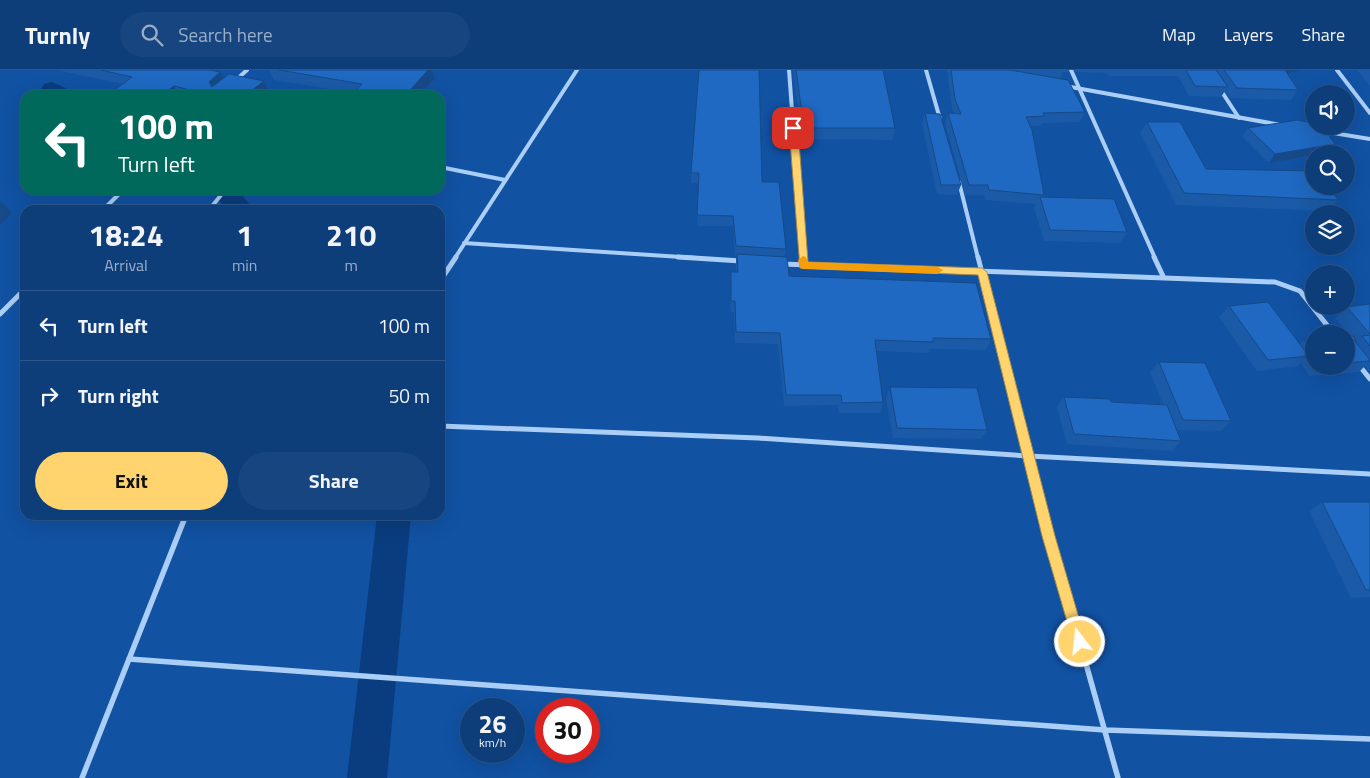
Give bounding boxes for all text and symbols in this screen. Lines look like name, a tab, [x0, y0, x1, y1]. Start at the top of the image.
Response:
search box	[120, 12, 470, 57]
text: Turnly	[25, 17, 90, 53]
text: Search here	[178, 20, 273, 49]
icon: search	[138, 21, 166, 49]
text: Map	[1162, 21, 1196, 48]
text: Layers	[1224, 21, 1273, 48]
text: Share	[1301, 21, 1345, 48]
map controls	[1305, 85, 1355, 375]
button: sound	[1305, 85, 1355, 135]
text: 100 m	[118, 99, 214, 153]
pin	[772, 107, 814, 149]
icon: left	[35, 110, 100, 175]
icon: arrive	[779, 114, 807, 142]
button: search	[1305, 145, 1355, 195]
text: Turn left	[118, 147, 195, 181]
button: layers	[1305, 205, 1355, 255]
text: 18:24	[89, 212, 163, 258]
text: 1	[236, 212, 253, 258]
text: 210	[326, 212, 376, 258]
text: Arrival	[104, 253, 148, 277]
text: min	[232, 253, 257, 277]
text: m	[345, 253, 358, 277]
button: +	[1305, 265, 1355, 315]
text: Turn left	[78, 311, 148, 340]
text: 100 m	[378, 311, 430, 340]
icon: left	[35, 312, 63, 340]
button: −	[1305, 325, 1355, 375]
text: Turn right	[78, 381, 159, 410]
text: 50 m	[389, 381, 430, 410]
icon: right	[35, 382, 63, 410]
button: Exit	[35, 452, 228, 510]
button: Share	[238, 452, 430, 510]
position arrow	[1053, 615, 1105, 667]
speed limit sign: 30	[535, 698, 600, 763]
text: 26	[478, 705, 507, 743]
text: km/h	[479, 733, 506, 752]

